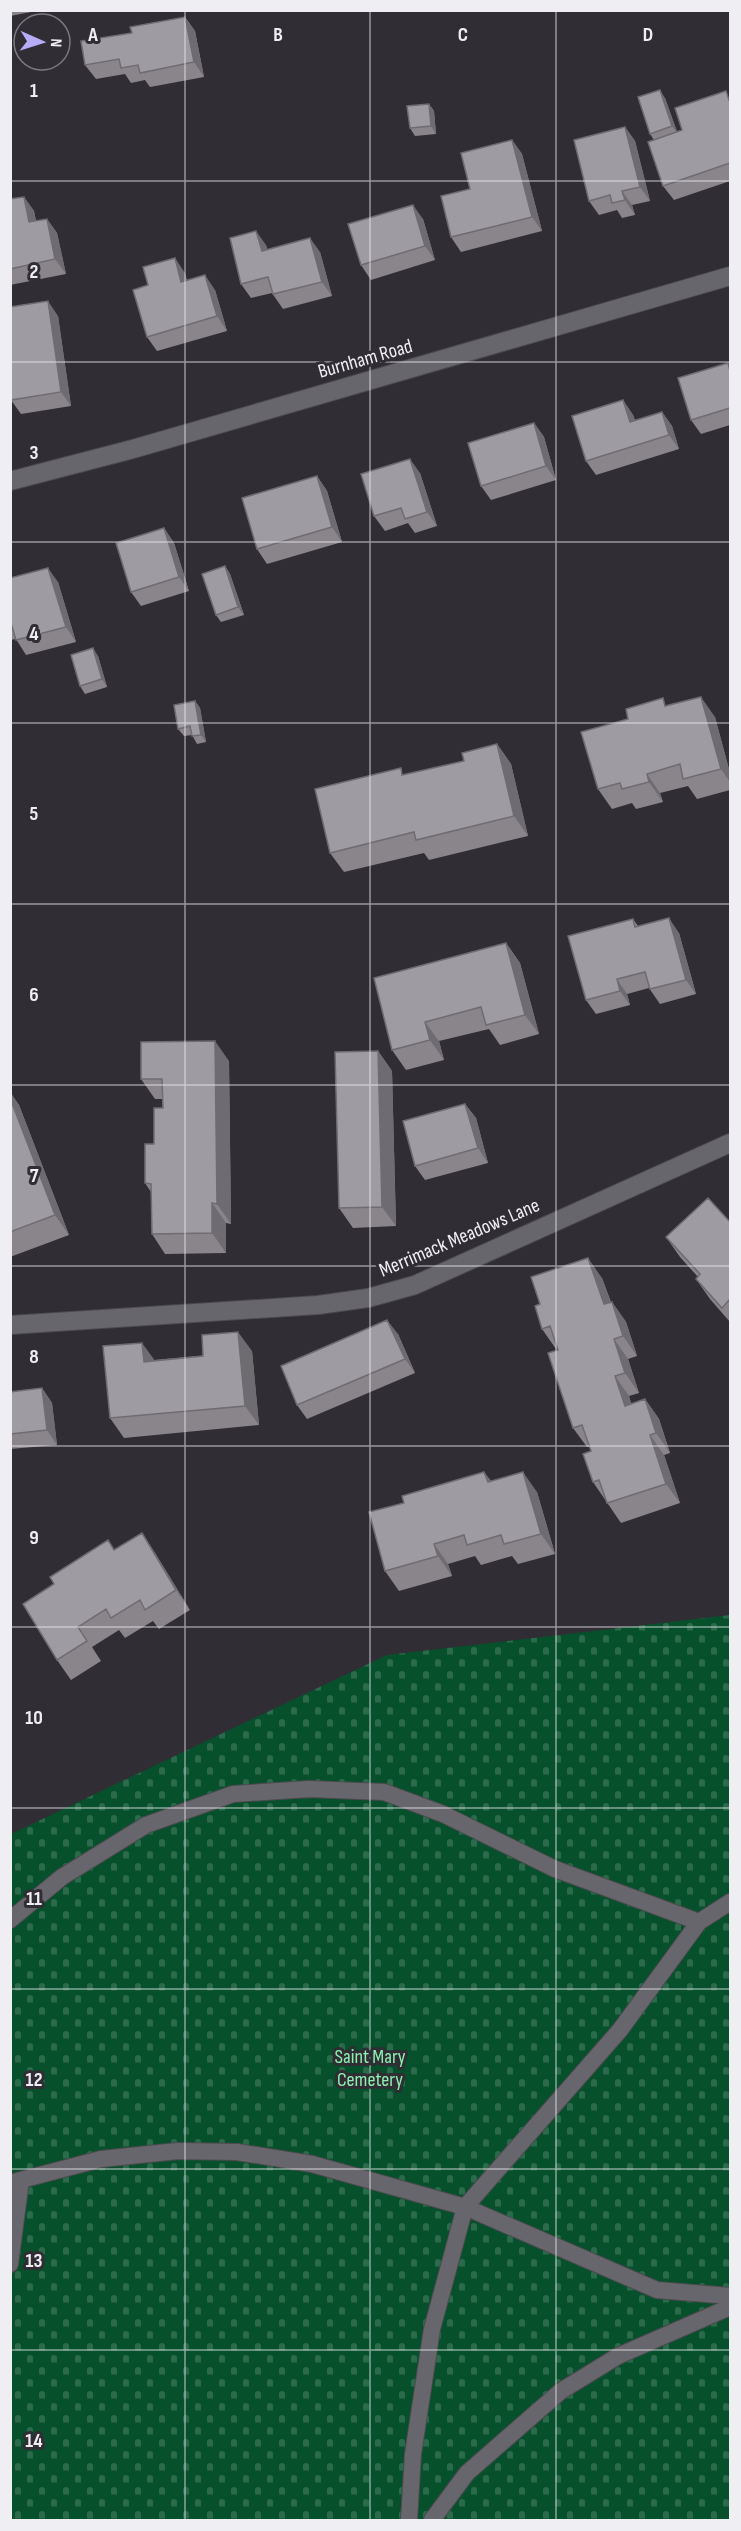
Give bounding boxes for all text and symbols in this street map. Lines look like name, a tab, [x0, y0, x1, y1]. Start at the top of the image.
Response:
north arrow	[12, 12, 72, 72]
text: A	[87, 23, 98, 47]
text: B	[273, 23, 283, 47]
text: C	[458, 23, 468, 47]
text: D	[643, 23, 653, 47]
text: N	[46, 38, 65, 47]
text: 1	[30, 79, 38, 103]
text: 2	[30, 260, 38, 284]
street label: Burnham Road	[315, 334, 415, 384]
text: 3	[30, 441, 39, 465]
text: 4	[29, 622, 39, 646]
text: 5	[30, 802, 39, 826]
text: 6	[29, 983, 39, 1007]
text: 7	[30, 1164, 39, 1188]
street label: Merrimack Meadows Lane	[376, 1193, 543, 1283]
text: 8	[29, 1345, 39, 1369]
text: 9	[29, 1526, 39, 1550]
text: 10	[25, 1706, 43, 1730]
text: 11	[26, 1887, 42, 1911]
park label: Saint Mary Cemetery	[334, 2045, 406, 2092]
text: 12	[26, 2068, 42, 2092]
text: 13	[26, 2249, 42, 2273]
text: 14	[25, 2429, 43, 2453]

